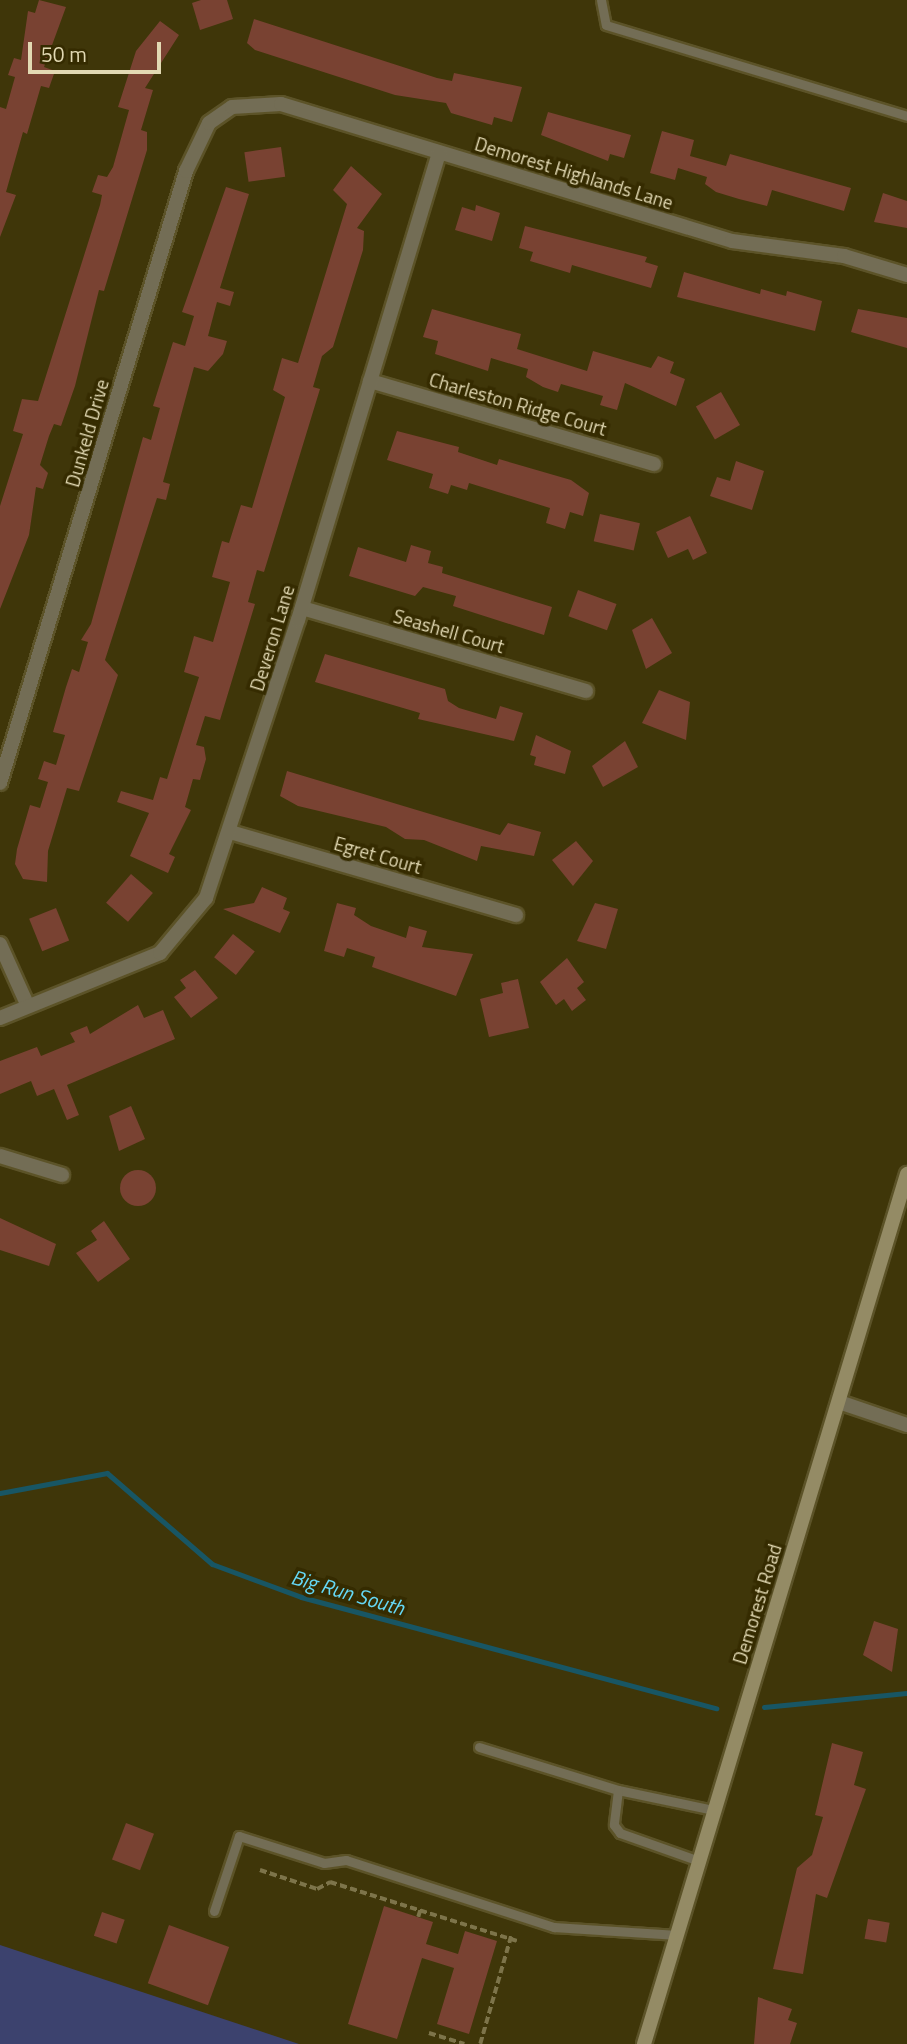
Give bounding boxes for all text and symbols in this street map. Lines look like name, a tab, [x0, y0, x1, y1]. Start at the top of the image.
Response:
scale bar	[32, 28, 164, 72]
text: 50 m	[41, 38, 87, 70]
street label: Demorest Highlands Lane	[472, 132, 676, 214]
street label: Charleston Ridge Court	[427, 368, 609, 440]
street label: Dunkeld Drive	[61, 376, 113, 490]
street label: Deveron Lane	[245, 582, 299, 694]
street label: Seashell Court	[391, 604, 507, 658]
street label: Egret Court	[331, 832, 425, 878]
street label: Demorest Road	[728, 1541, 786, 1667]
water label: Big Run South	[288, 1564, 408, 1620]

